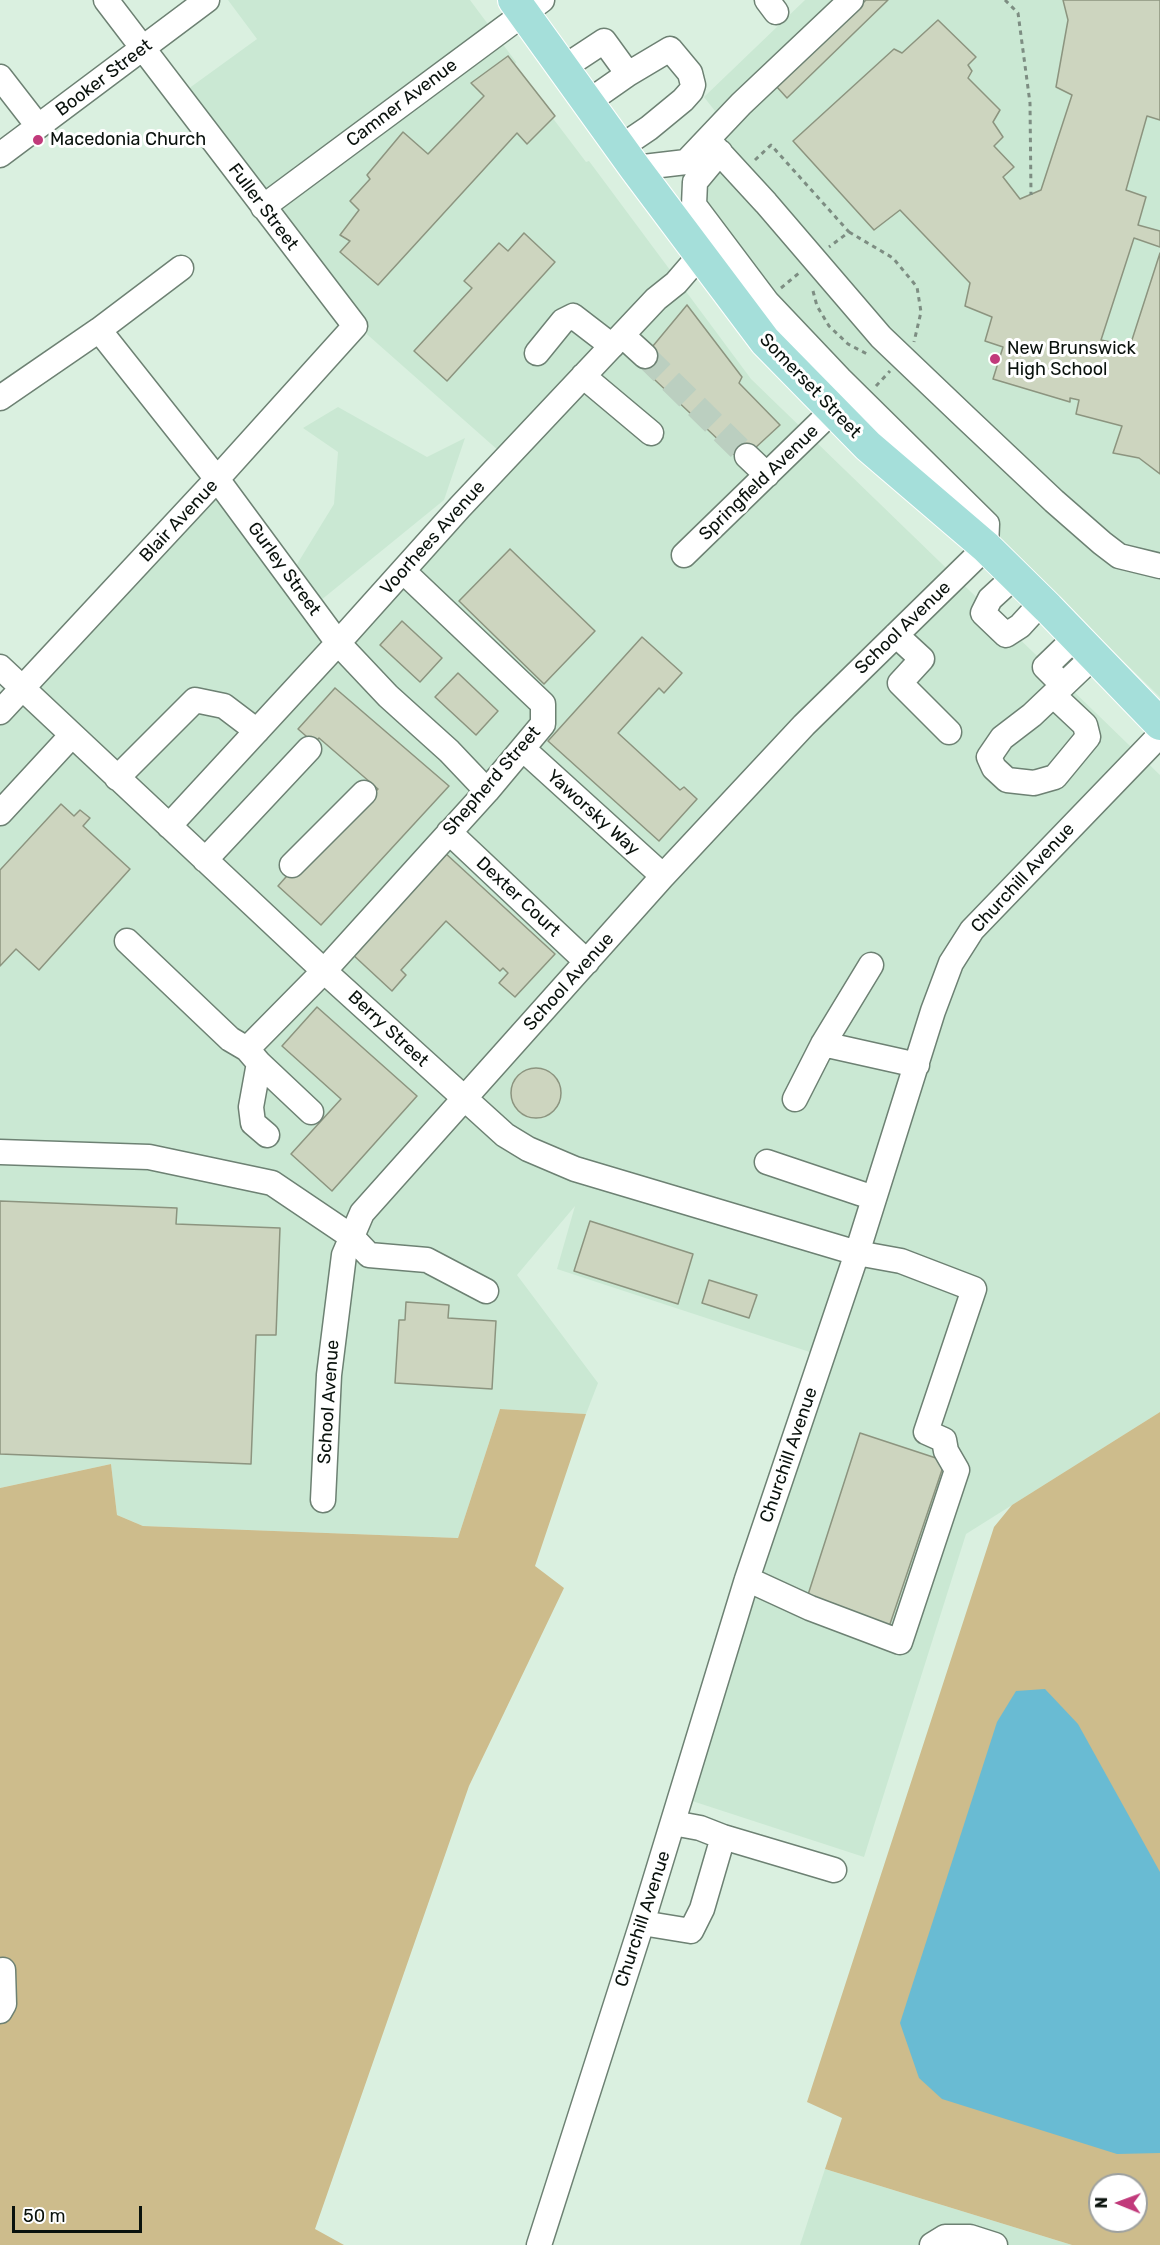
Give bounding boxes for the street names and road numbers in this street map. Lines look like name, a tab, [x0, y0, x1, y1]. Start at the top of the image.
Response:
street label: Booker Street	[52, 35, 156, 121]
street label: Camner Avenue	[342, 54, 462, 152]
street label: Fuller Street	[223, 159, 303, 255]
street label: Somerset Street	[755, 329, 865, 443]
street label: Springfield Avenue	[695, 421, 823, 545]
street label: Blair Avenue	[135, 475, 223, 567]
street label: Voorhees Avenue	[376, 476, 490, 600]
street label: Gurley Street	[243, 518, 325, 620]
street label: School Avenue	[851, 577, 955, 679]
street label: Shepherd Street	[439, 722, 545, 840]
street label: Yaworsky Way	[542, 766, 644, 860]
street label: Churchill Avenue	[967, 819, 1079, 937]
street label: Dexter Court	[471, 852, 565, 942]
street label: School Avenue	[519, 928, 619, 1036]
street label: Berry Street	[343, 986, 433, 1072]
street label: School Avenue	[314, 1339, 344, 1465]
street label: Churchill Avenue	[756, 1384, 822, 1526]
street label: Churchill Avenue	[611, 1848, 675, 1990]

